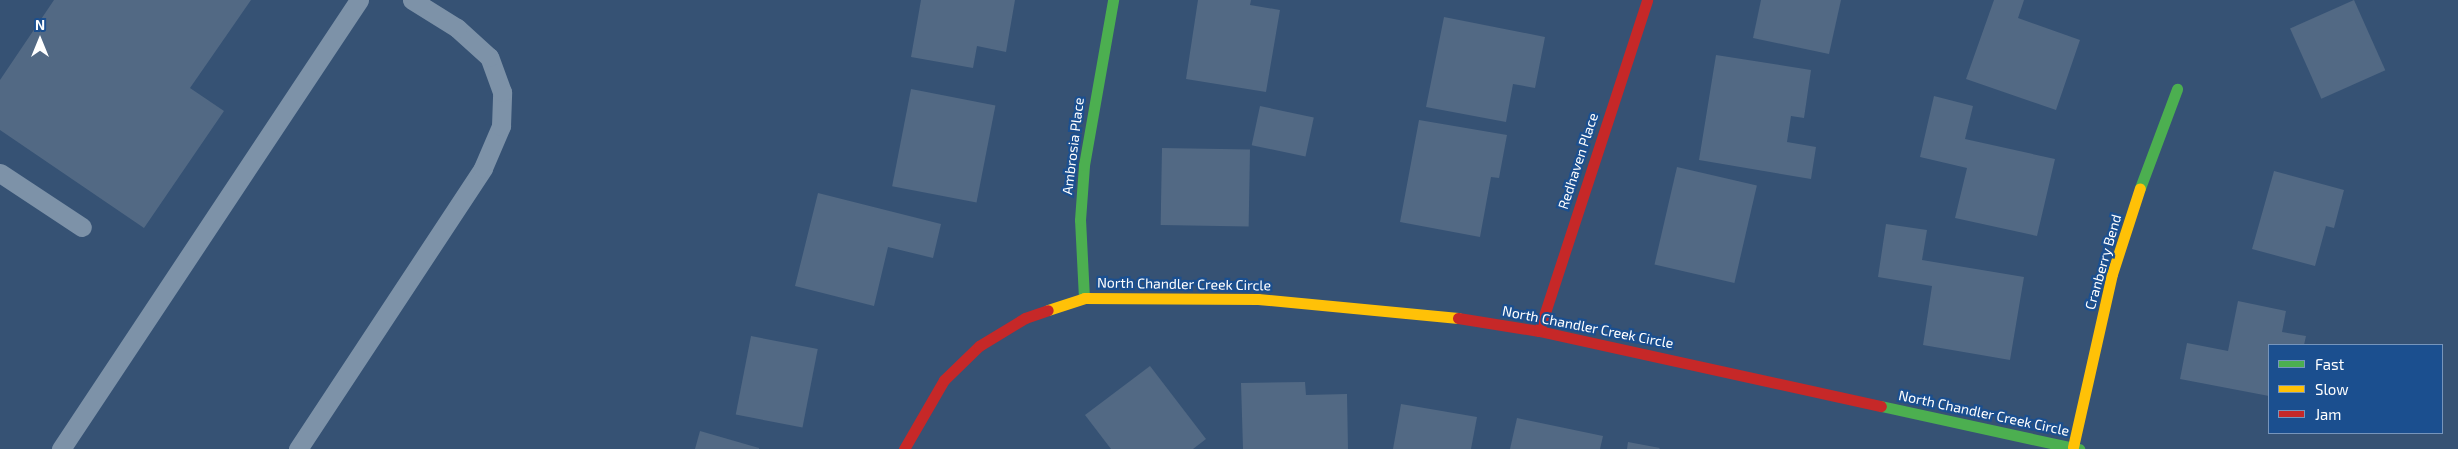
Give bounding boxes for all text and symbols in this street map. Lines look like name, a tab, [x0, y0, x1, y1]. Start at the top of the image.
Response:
north arrow	[15, 15, 65, 65]
text: N	[35, 16, 45, 33]
street label: Ambrosia Place	[1059, 96, 1087, 196]
street label: Redhaven Place	[1554, 111, 1602, 211]
street label: Cranberry Bend	[2081, 212, 2125, 312]
street label: North Chandler Creek Circle	[1097, 274, 1271, 294]
street label: North Chandler Creek Circle	[1501, 302, 1675, 352]
legend	[2268, 344, 2443, 434]
text: Fast	[2315, 355, 2344, 373]
text: Slow	[2315, 380, 2349, 398]
street label: North Chandler Creek Circle	[1897, 387, 2071, 439]
text: Jam	[2315, 405, 2341, 423]

